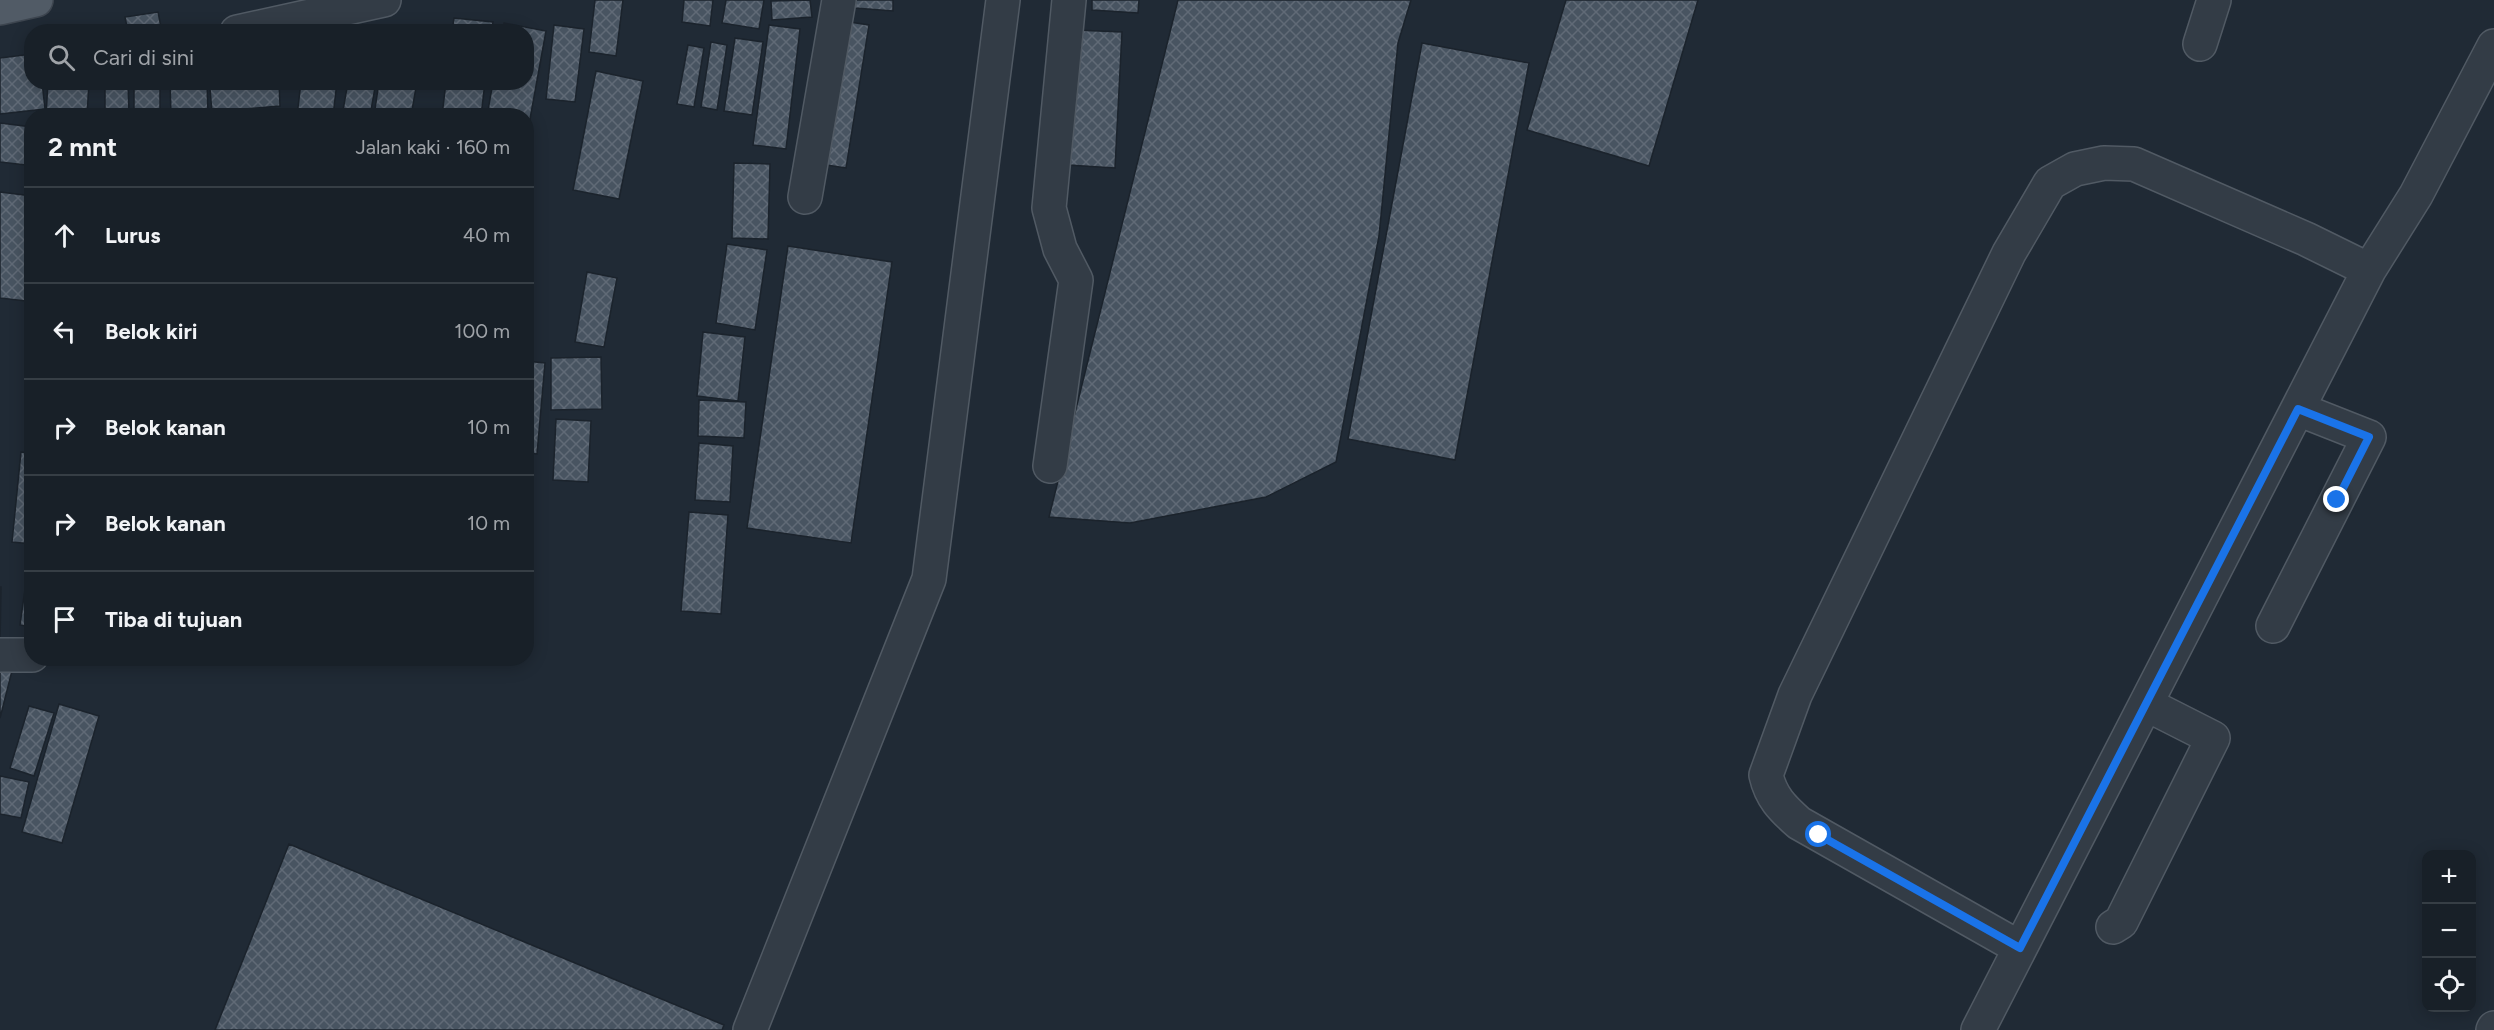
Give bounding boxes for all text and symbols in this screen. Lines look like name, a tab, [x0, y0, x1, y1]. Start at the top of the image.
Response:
search box	[24, 24, 534, 90]
icon: search	[45, 41, 78, 74]
text: Cari di sini	[93, 44, 194, 71]
text: 2 mnt	[48, 131, 117, 163]
text: Jalan kaki · 160 m	[355, 135, 510, 159]
icon: ahead	[48, 219, 81, 252]
text: Lurus	[105, 222, 160, 249]
text: 40 m	[463, 223, 510, 247]
icon: left	[48, 315, 81, 348]
text: Belok kiri	[105, 318, 198, 345]
text: 100 m	[454, 319, 510, 343]
icon: right	[48, 411, 81, 444]
text: Belok kanan	[105, 414, 226, 441]
text: 10 m	[467, 415, 510, 439]
route end	[2323, 486, 2349, 512]
icon: right	[48, 507, 81, 540]
text: Belok kanan	[105, 510, 226, 537]
text: 10 m	[467, 511, 510, 535]
icon: arrive	[48, 603, 81, 636]
text: Tiba di tujuan	[105, 606, 242, 633]
route start	[1805, 821, 1831, 847]
map controls	[2422, 850, 2476, 1012]
button: +	[2422, 850, 2476, 904]
button: −	[2422, 904, 2476, 958]
button: locate	[2422, 958, 2476, 1012]

